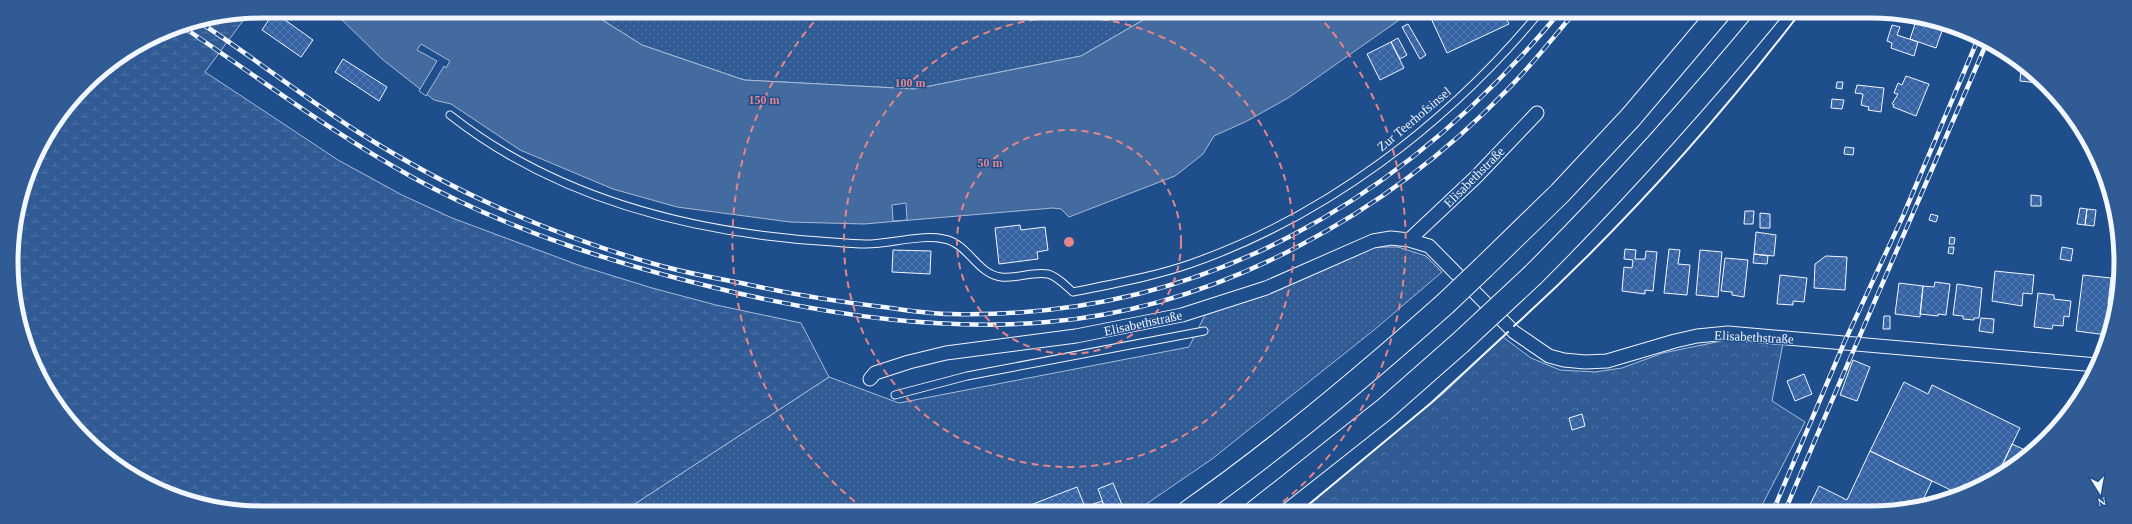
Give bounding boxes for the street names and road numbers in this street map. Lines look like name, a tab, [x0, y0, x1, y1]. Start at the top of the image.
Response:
street label: Zur Teerhofsinsel	[1374, 84, 1454, 154]
street label: Elisabethstraße	[1441, 143, 1508, 210]
street label: Elisabethstraße	[1103, 307, 1184, 339]
street label: Elisabethstraße	[1714, 327, 1794, 347]

